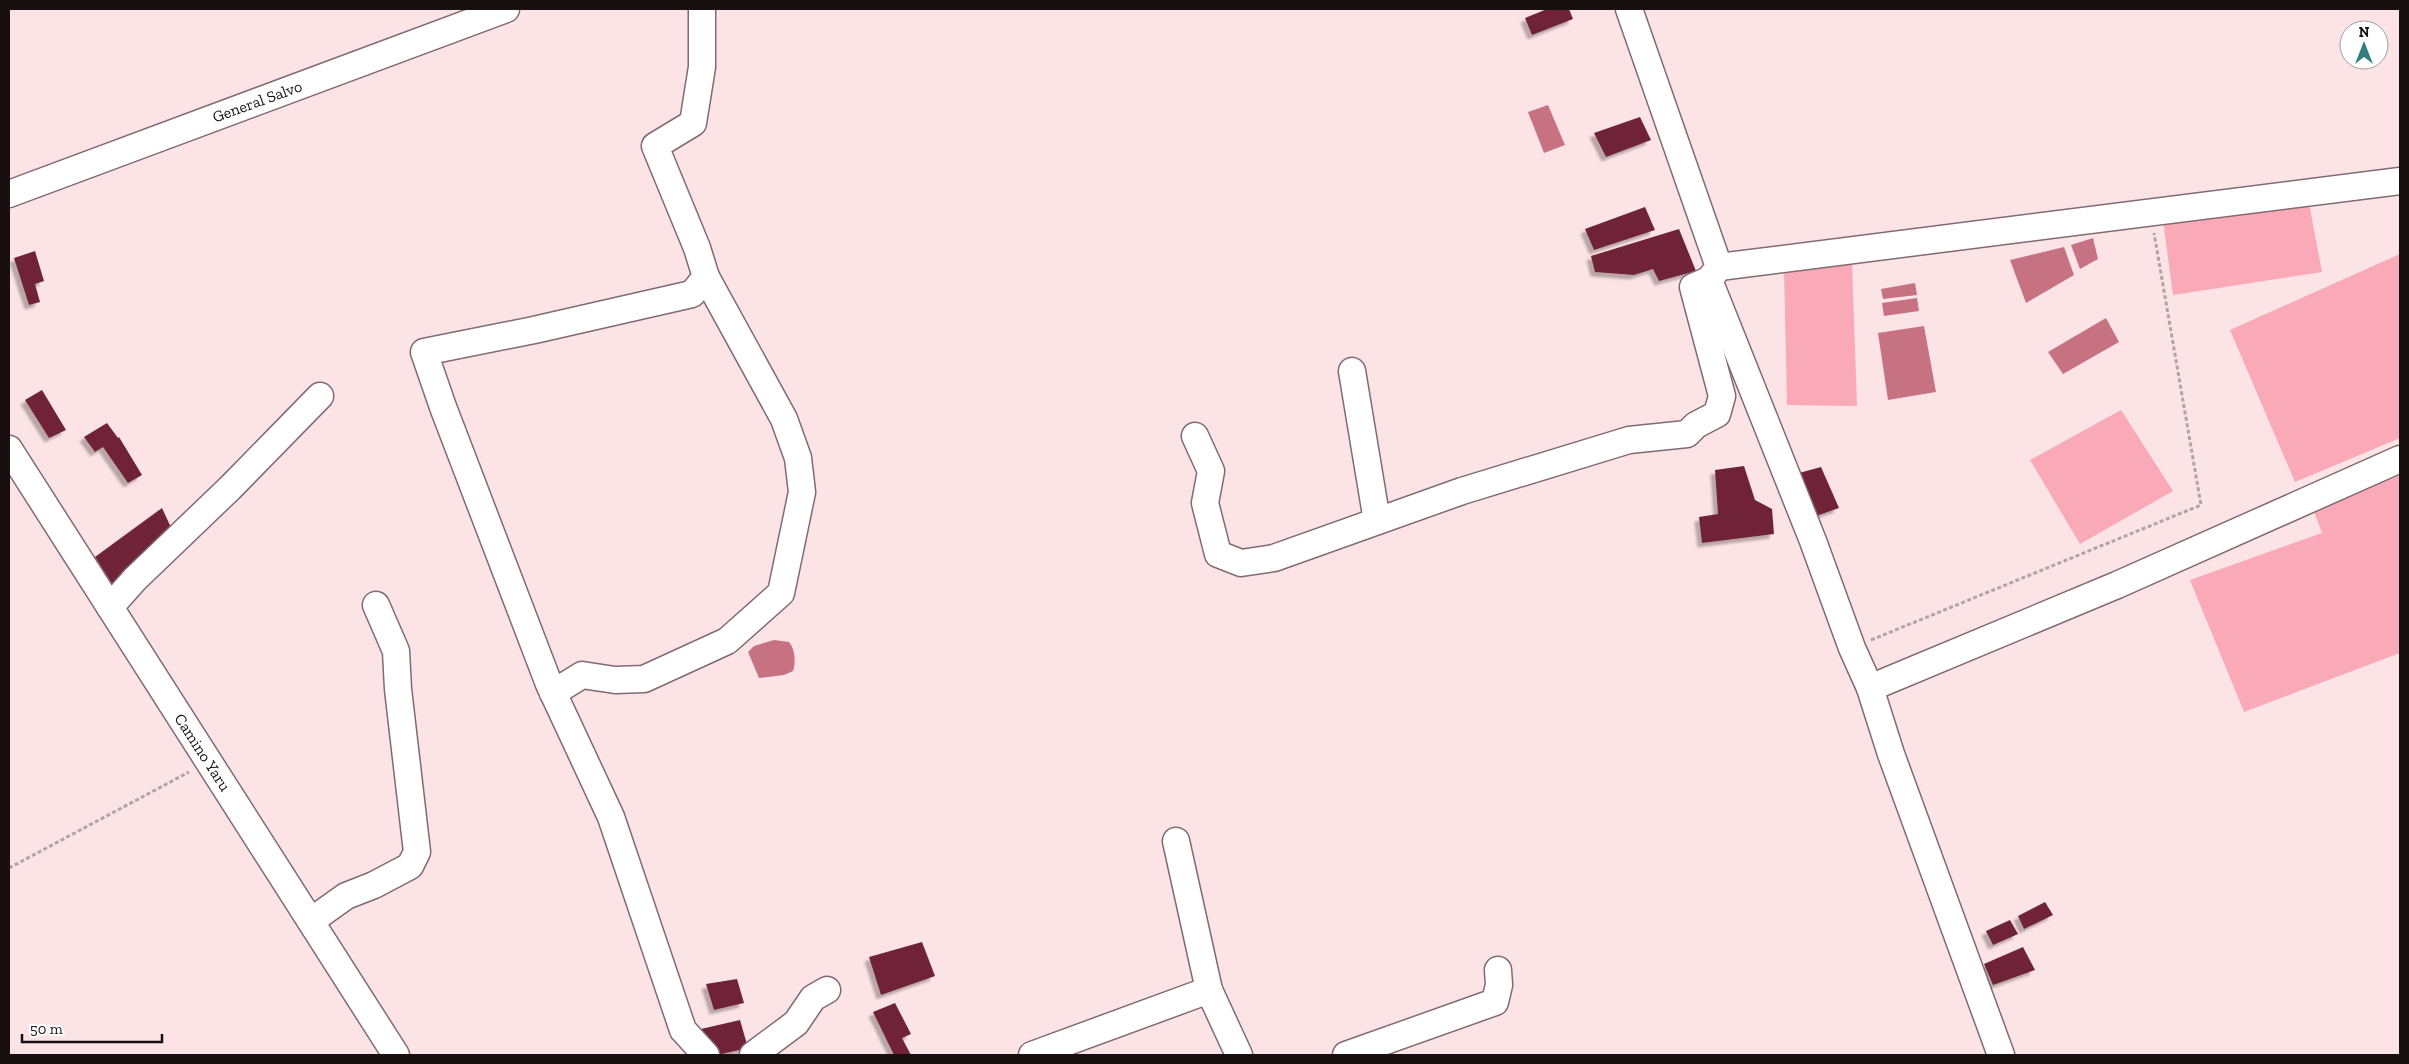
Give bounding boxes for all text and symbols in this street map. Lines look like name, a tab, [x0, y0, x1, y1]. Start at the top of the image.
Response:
north arrow	[2339, 20, 2389, 70]
text: N	[2359, 24, 2370, 41]
street label: General Salvo	[210, 76, 305, 126]
street label: Camino Yaru	[170, 710, 235, 795]
scale bar	[22, 1012, 162, 1044]
text: 50 m	[30, 1020, 63, 1038]

